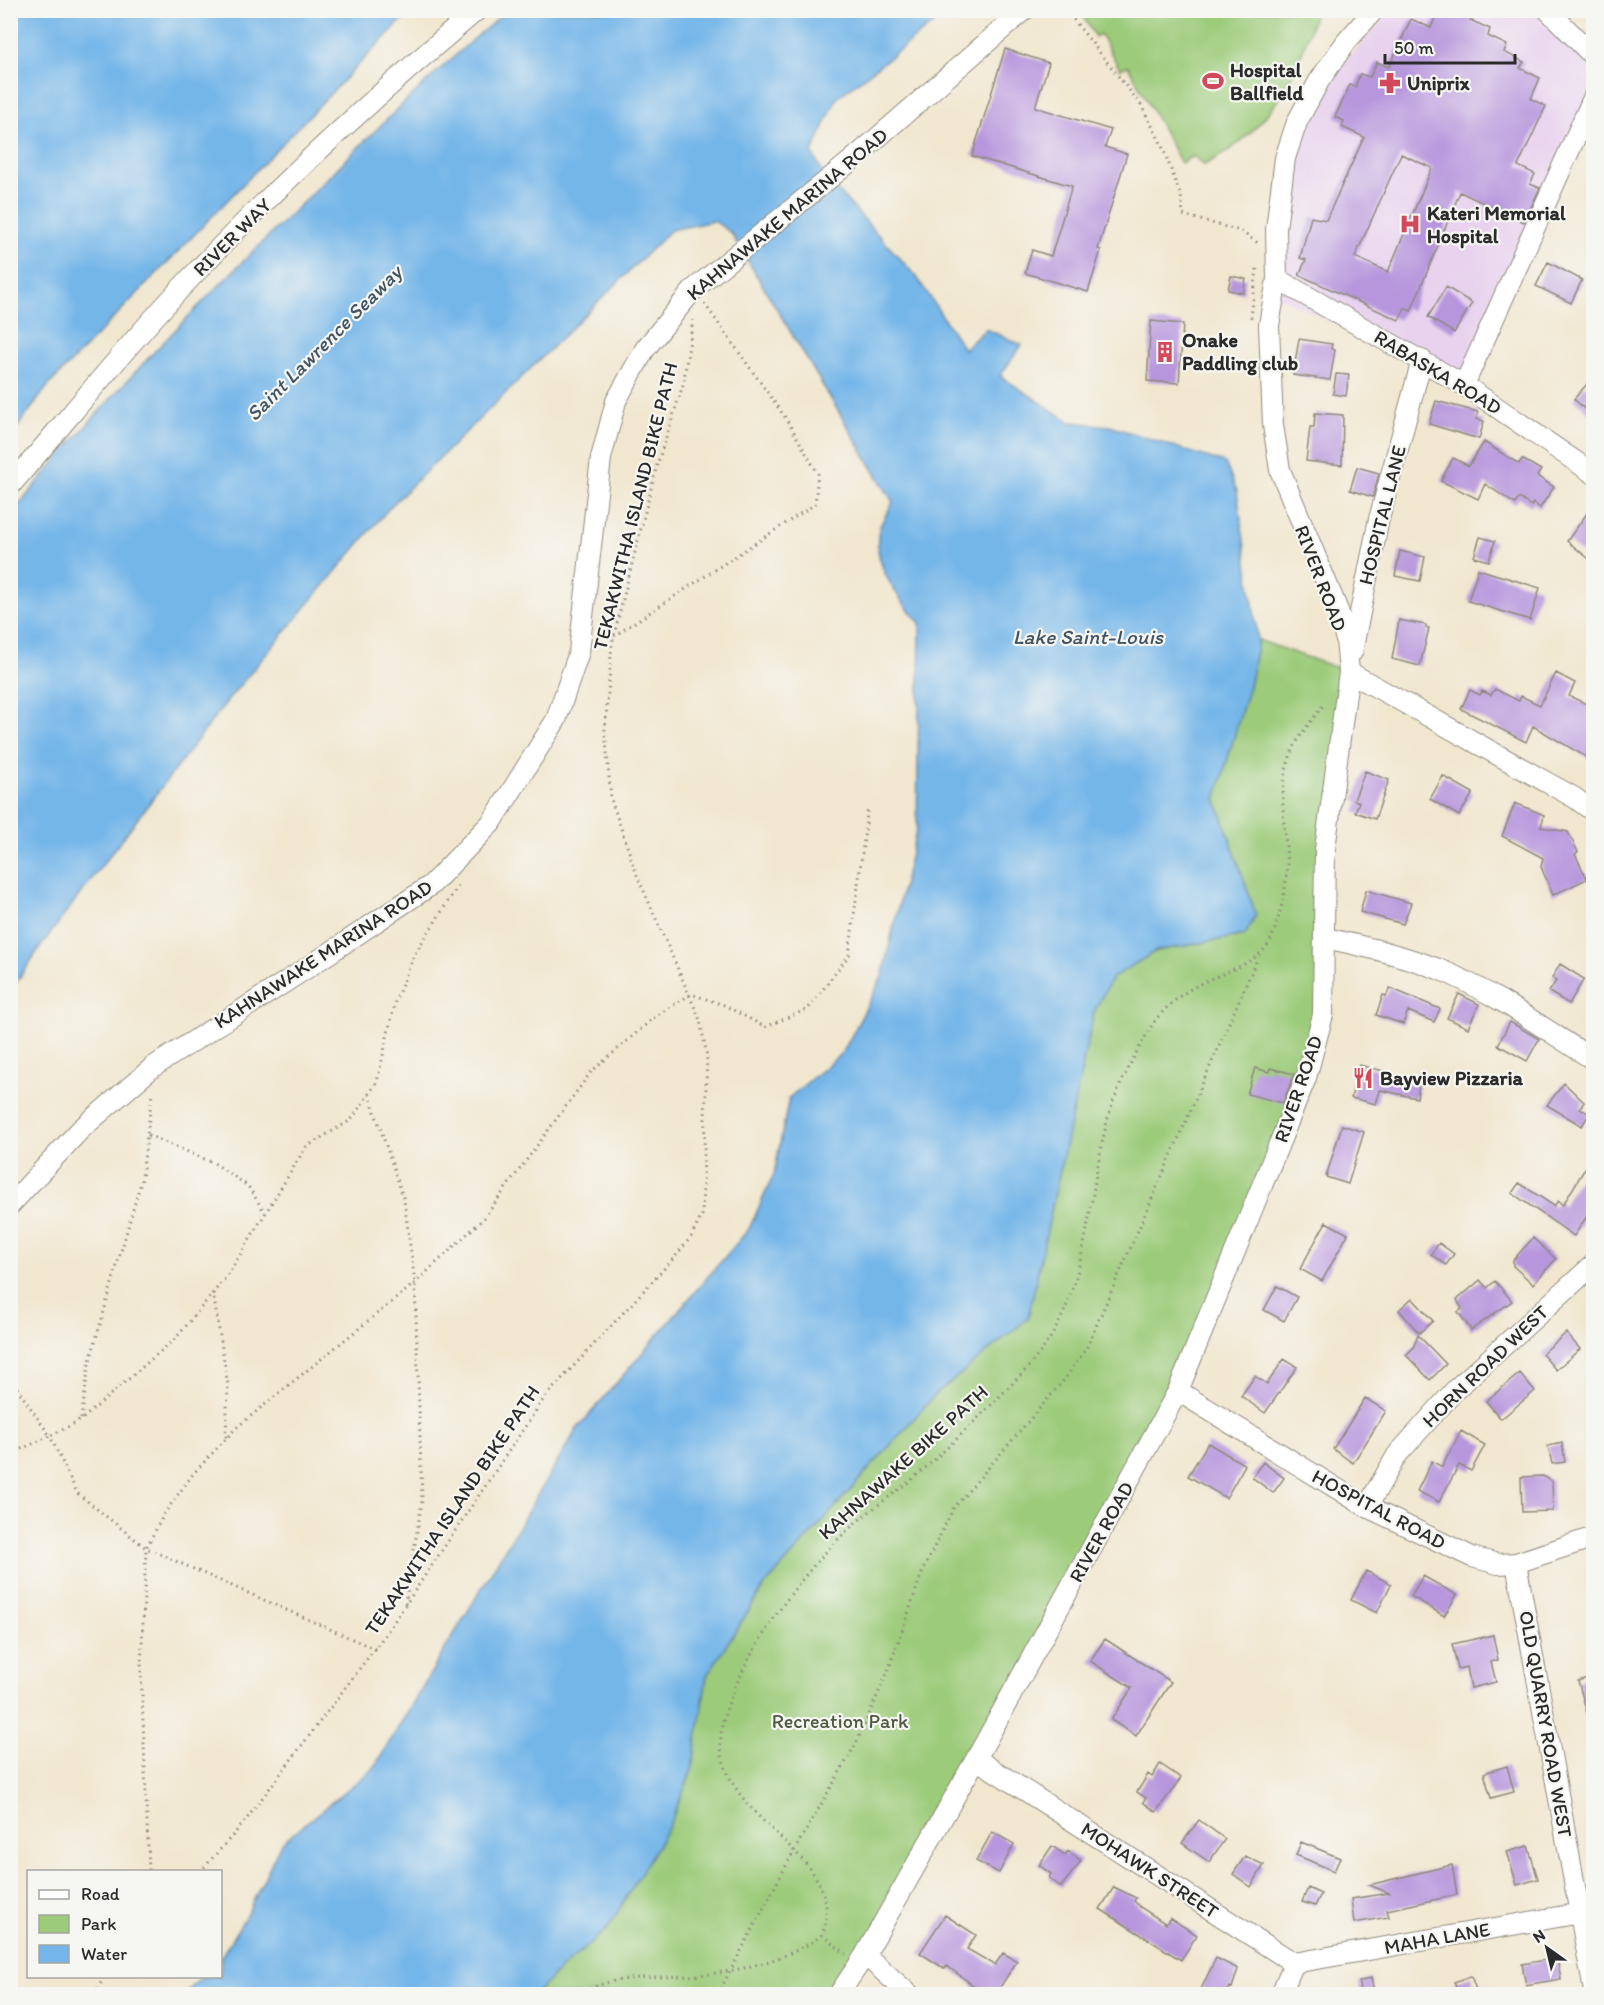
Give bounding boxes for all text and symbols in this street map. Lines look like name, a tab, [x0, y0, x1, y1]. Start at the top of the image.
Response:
scale bar	[1385, 27, 1516, 65]
text: 50 m	[1394, 37, 1434, 59]
place label: Hospital Ballfield	[1230, 58, 1305, 105]
sports icon: Hospital Ballfield	[1201, 69, 1225, 93]
pharmacy icon: Uniprix	[1378, 71, 1402, 95]
place label: Uniprix	[1407, 71, 1471, 96]
street label: KAHNAWAKE MARINA ROAD	[682, 123, 892, 305]
street label: RIVER WAY	[188, 193, 276, 281]
place label: Kateri Memorial Hospital	[1427, 201, 1566, 249]
hospital icon: Kateri Memorial Hospital	[1398, 212, 1422, 236]
water label: Saint Lawrence Seaway	[241, 258, 408, 426]
street label: RABASKA ROAD	[1370, 324, 1506, 420]
place label: Onake Paddling club	[1182, 328, 1298, 376]
building icon: Onake Paddling club	[1153, 340, 1177, 364]
street label: TEKAKWITHA ISLAND BIKE PATH	[588, 360, 682, 652]
street label: HOSPITAL LANE	[1353, 443, 1411, 587]
street label: RIVER ROAD	[1290, 522, 1352, 634]
water label: Lake Saint-Louis	[1013, 624, 1165, 649]
street label: KAHNAWAKE MARINA ROAD	[209, 874, 437, 1034]
street label: RIVER ROAD	[1269, 1032, 1327, 1146]
restaurant icon: Bayview Pizzaria	[1351, 1066, 1375, 1090]
place label: Bayview Pizzaria	[1380, 1066, 1523, 1091]
street label: HORN ROAD WEST	[1417, 1300, 1553, 1432]
street label: KAHNAWAKE BIKE PATH	[813, 1380, 993, 1544]
street label: TEKAKWITHA ISLAND BIKE PATH	[359, 1381, 545, 1639]
street label: HOSPITAL ROAD	[1308, 1464, 1450, 1554]
street label: RIVER ROAD	[1064, 1477, 1138, 1587]
street label: OLD QUARRY ROAD WEST	[1514, 1609, 1578, 1839]
park label: Recreation Park	[772, 1709, 909, 1733]
street label: MOHAWK STREET	[1077, 1817, 1223, 1923]
legend	[27, 1870, 222, 1978]
text: Road	[81, 1883, 120, 1905]
text: Park	[81, 1913, 116, 1935]
street label: MAHA LANE	[1382, 1917, 1492, 1959]
north arrow	[1517, 1918, 1577, 1978]
text: N	[1529, 1925, 1549, 1947]
text: Water	[81, 1943, 127, 1965]

